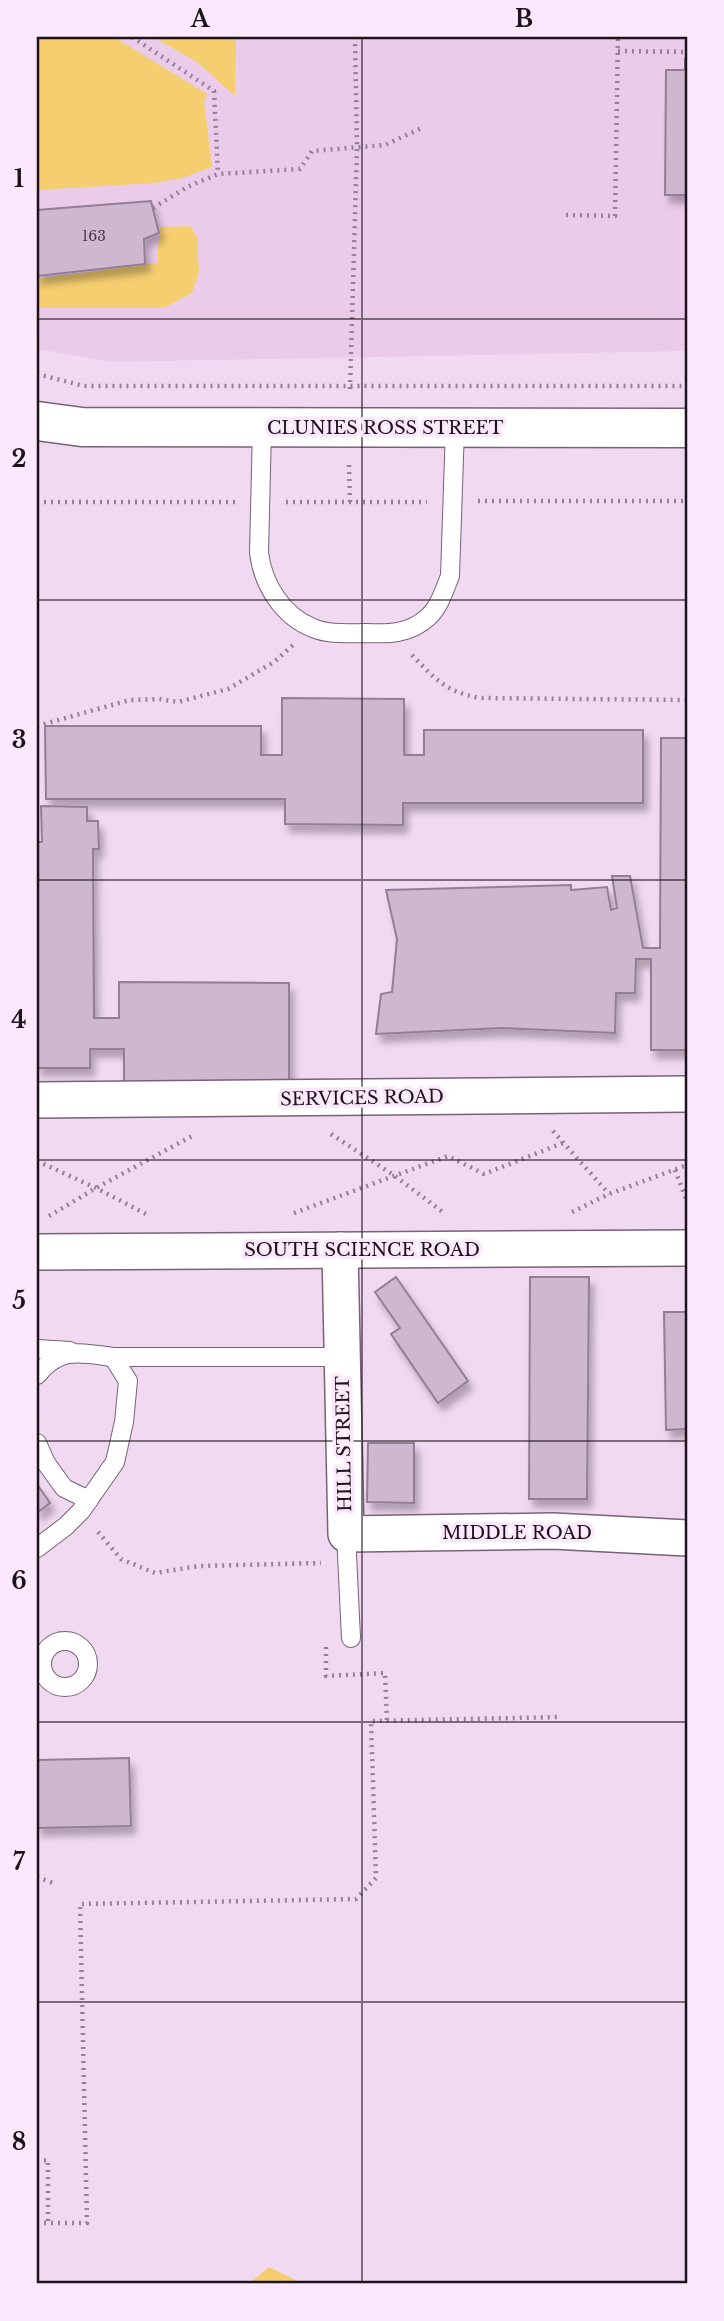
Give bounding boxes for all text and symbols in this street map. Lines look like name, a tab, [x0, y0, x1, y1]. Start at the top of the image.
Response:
text: A	[190, 5, 211, 33]
text: B	[515, 5, 533, 33]
text: 1	[14, 165, 24, 193]
house number: 163	[82, 227, 106, 245]
street label: CLUNIES ROSS STREET	[267, 417, 504, 439]
text: 2	[12, 445, 26, 473]
text: 3	[12, 726, 26, 754]
text: 4	[11, 1006, 27, 1034]
street label: SERVICES ROAD	[280, 1086, 444, 1110]
street label: SOUTH SCIENCE ROAD	[244, 1239, 480, 1261]
text: 5	[12, 1287, 26, 1315]
street label: HILL STREET	[332, 1375, 356, 1512]
street label: MIDDLE ROAD	[442, 1522, 592, 1544]
text: 6	[11, 1567, 27, 1595]
text: 7	[13, 1848, 26, 1876]
text: 8	[12, 2128, 26, 2156]

